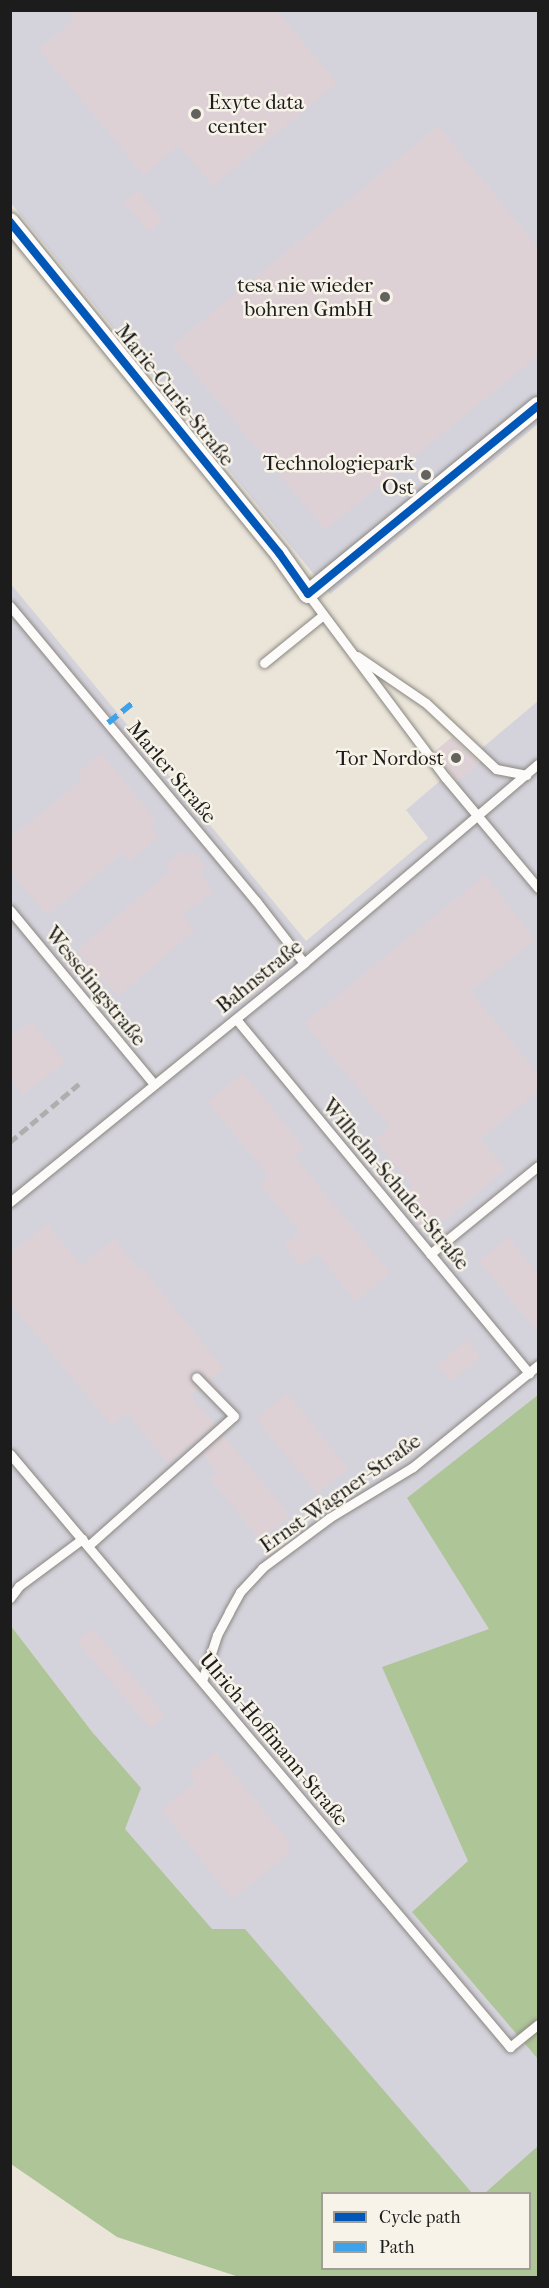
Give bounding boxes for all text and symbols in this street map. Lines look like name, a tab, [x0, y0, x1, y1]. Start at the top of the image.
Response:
place label: Exyte data center	[208, 89, 304, 139]
marker: Exyte data center	[189, 107, 203, 121]
place label: tesa nie wieder bohren GmbH	[237, 272, 373, 322]
marker: tesa nie wieder bohren GmbH	[378, 290, 392, 304]
street label: Marie-Curie-Straße	[110, 319, 240, 471]
place label: Technologiepark Ost	[263, 450, 414, 500]
marker: Technologiepark Ost	[419, 468, 433, 482]
street label: Marler Straße	[122, 716, 222, 828]
place label: Tor Nordost	[336, 745, 444, 771]
marker: Tor Nordost	[449, 751, 463, 765]
street label: Wesselingstraße	[40, 921, 152, 1051]
street label: Bahnstraße	[211, 934, 307, 1018]
street label: Wilhelm-Schuler-Straße	[317, 1093, 475, 1275]
street label: Ernst-Wagner-Straße	[255, 1428, 425, 1558]
street label: Ulrich-Hoffmann-Straße	[194, 1647, 354, 1831]
legend	[321, 2192, 531, 2270]
text: Cycle path	[379, 2207, 460, 2228]
text: Path	[379, 2237, 415, 2258]

